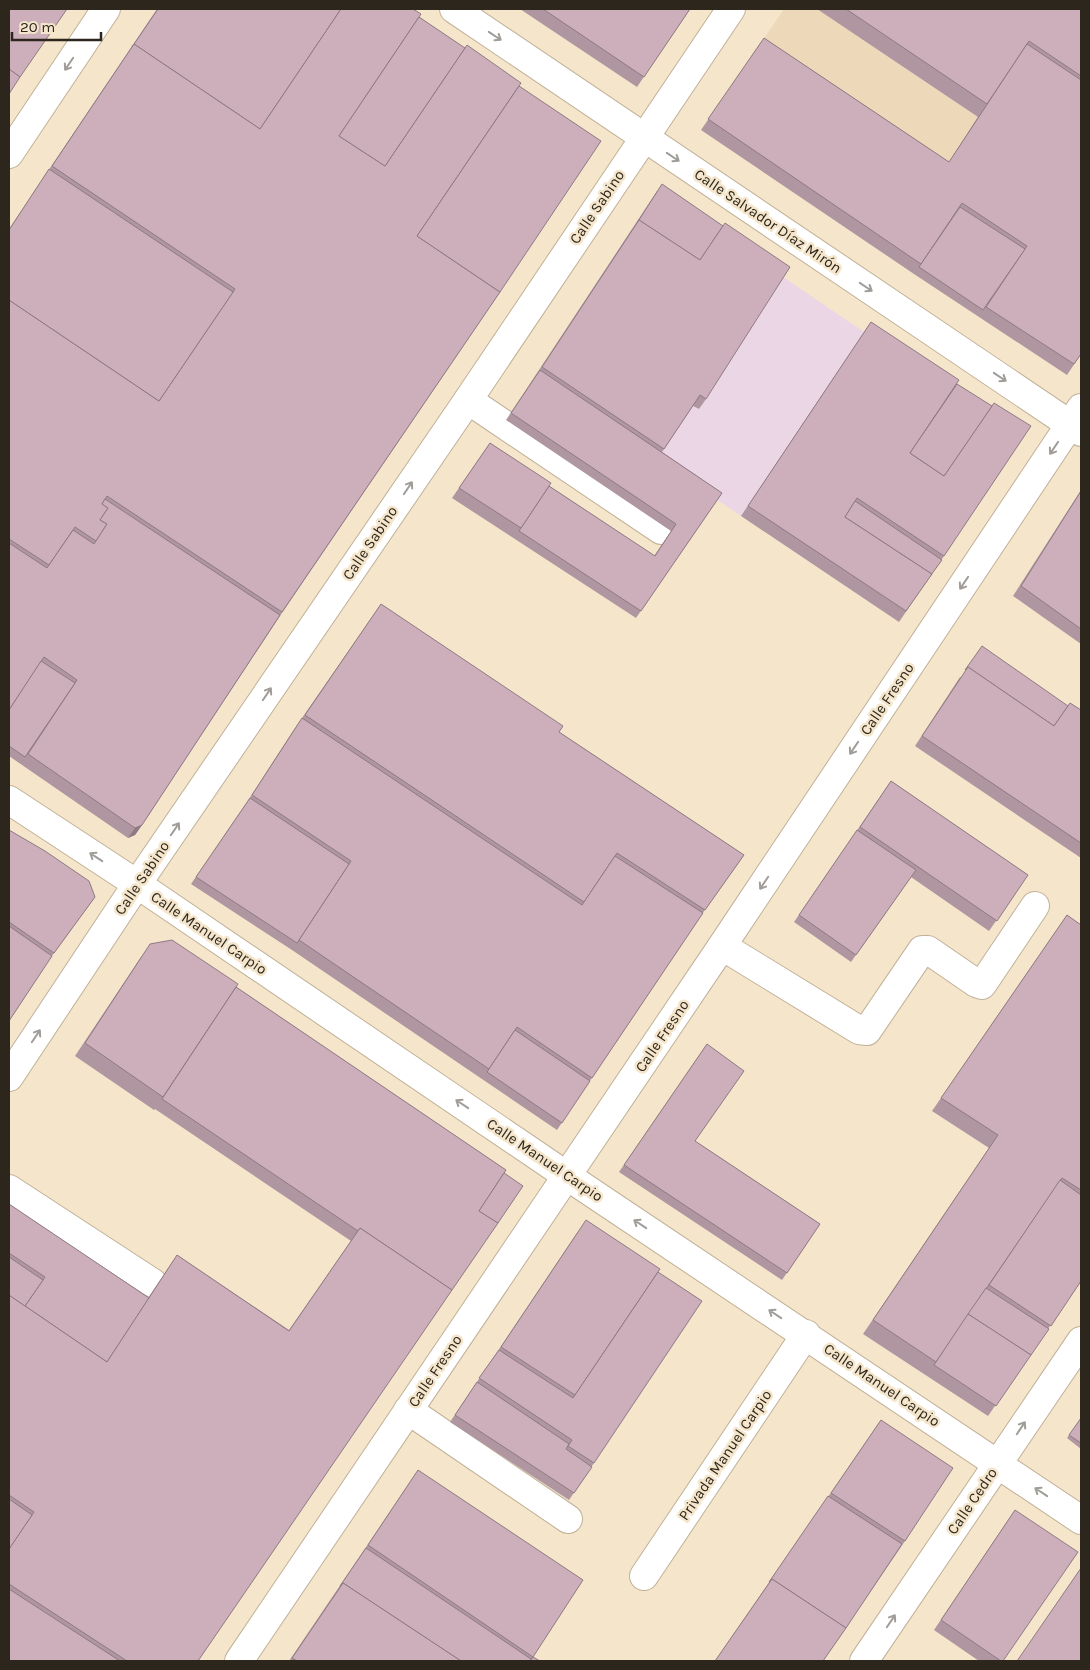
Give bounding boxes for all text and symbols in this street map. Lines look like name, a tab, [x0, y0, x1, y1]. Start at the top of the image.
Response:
scale bar	[12, 10, 101, 42]
text: 20 m	[20, 18, 55, 36]
one-way arrow	[487, 31, 501, 41]
one-way arrow	[64, 57, 74, 71]
one-way arrow	[666, 151, 680, 162]
street label: Calle Salvador Díaz Mirón	[691, 165, 845, 277]
street label: Calle Sabino	[566, 167, 628, 247]
one-way arrow	[858, 282, 872, 292]
one-way arrow	[993, 372, 1007, 383]
one-way arrow	[1049, 441, 1059, 455]
one-way arrow	[403, 481, 413, 495]
street label: Calle Sabino	[339, 503, 401, 583]
one-way arrow	[959, 576, 969, 590]
street label: Calle Fresno	[856, 659, 918, 739]
one-way arrow	[262, 688, 272, 702]
one-way arrow	[849, 740, 859, 754]
one-way arrow	[170, 822, 180, 836]
street label: Calle Sabino	[111, 838, 173, 918]
one-way arrow	[90, 852, 104, 862]
one-way arrow	[759, 876, 769, 890]
street label: Calle Manuel Carpio	[148, 888, 270, 978]
street label: Calle Fresno	[631, 996, 693, 1076]
one-way arrow	[31, 1030, 41, 1044]
one-way arrow	[455, 1099, 469, 1109]
street label: Calle Manuel Carpio	[484, 1115, 606, 1205]
one-way arrow	[633, 1219, 647, 1229]
one-way arrow	[769, 1309, 783, 1319]
street label: Calle Fresno	[404, 1331, 466, 1411]
street label: Calle Manuel Carpio	[821, 1340, 943, 1430]
street label: Privada Manuel Carpio	[675, 1386, 775, 1524]
one-way arrow	[1016, 1421, 1026, 1435]
street label: Calle Cedro	[943, 1464, 1001, 1538]
one-way arrow	[1034, 1487, 1048, 1497]
one-way arrow	[886, 1614, 897, 1628]

